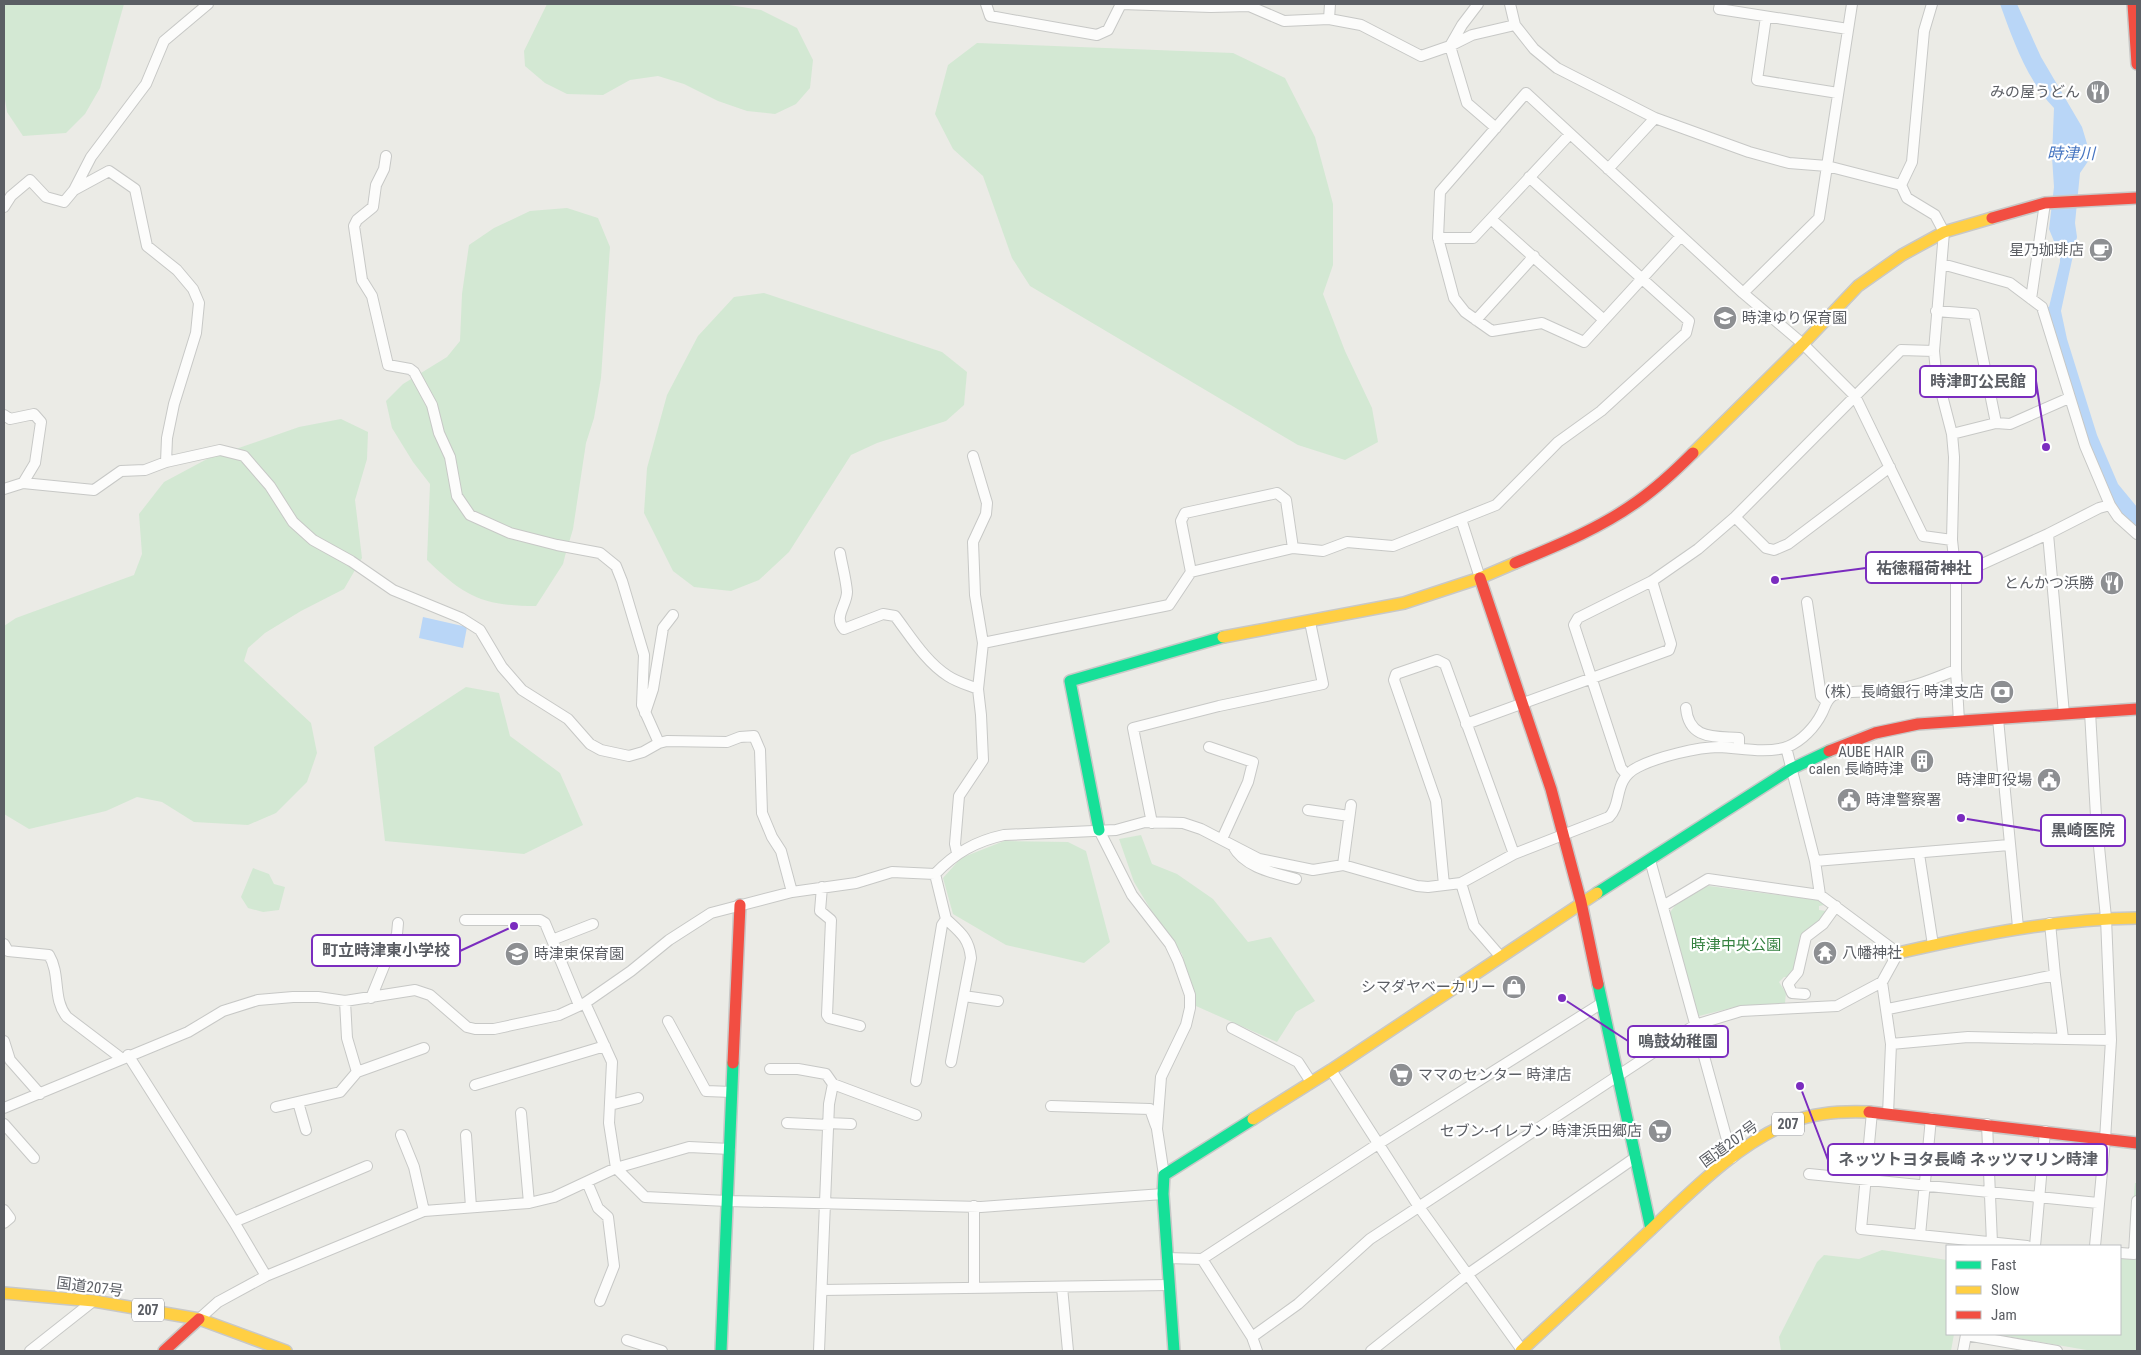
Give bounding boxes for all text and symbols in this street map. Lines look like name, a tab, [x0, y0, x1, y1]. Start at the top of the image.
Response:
restaurant icon: みの屋うどん	[2085, 79, 2111, 105]
place label: みの屋うどん	[1990, 83, 2080, 101]
water label: 時津川	[2047, 144, 2097, 163]
cafe icon: 星乃珈琲店	[2088, 237, 2114, 263]
place label: 星乃珈琲店	[2009, 241, 2084, 259]
school or university icon: 時津ゆり保育園	[1712, 305, 1738, 331]
place label: 時津ゆり保育園	[1742, 309, 1847, 327]
callout: 時津町公民館	[1920, 366, 2036, 397]
text: 時津町公民館	[1930, 372, 2026, 391]
callout: 祐徳稲荷神社	[1866, 552, 1982, 583]
text: 祐徳稲荷神社	[1876, 559, 1972, 578]
restaurant icon: とんかつ浜勝	[2099, 570, 2125, 596]
place label: とんかつ浜勝	[2004, 574, 2094, 592]
bank icon: （株）長崎銀行 時津支店	[1989, 679, 2015, 705]
place label: （株）長崎銀行 時津支店	[1816, 683, 1984, 701]
place label: AUBE HAIR calen 長崎時津	[1809, 743, 1904, 778]
building icon: AUBE HAIR calen 長崎時津	[1909, 748, 1935, 774]
public building icon: 時津町役場	[2036, 767, 2062, 793]
place label: 時津町役場	[1957, 771, 2032, 789]
public building icon: 時津警察署	[1836, 787, 1862, 813]
place label: 時津警察署	[1866, 791, 1941, 809]
callout: 黒崎医院	[2041, 815, 2125, 846]
text: 黒崎医院	[2051, 821, 2115, 840]
callout: 町立時津東小学校	[312, 935, 460, 966]
park label: 時津中央公園	[1691, 936, 1781, 954]
temple icon: 八幡神社	[1812, 940, 1838, 966]
text: 町立時津東小学校	[322, 941, 450, 960]
school or university icon: 時津東保育園	[504, 941, 530, 967]
place label: 八幡神社	[1842, 944, 1902, 962]
place label: 時津東保育園	[534, 945, 624, 963]
shop icon: シマダヤベーカリー	[1501, 974, 1527, 1000]
place label: シマダヤベーカリー	[1361, 978, 1496, 996]
callout: 鳴鼓幼稚園	[1628, 1026, 1728, 1057]
text: 鳴鼓幼稚園	[1638, 1032, 1718, 1051]
supermarket icon: ママのセンター 時津店	[1388, 1062, 1414, 1088]
place label: ママのセンター 時津店	[1418, 1066, 1571, 1084]
road number: 207	[1772, 1112, 1804, 1136]
street label: 国道207号	[1697, 1117, 1761, 1171]
supermarket icon: セブン-イレブン 時津浜田郷店	[1647, 1118, 1673, 1144]
place label: セブン-イレブン 時津浜田郷店	[1440, 1122, 1642, 1140]
callout: ネッツトヨタ長崎 ネッツマリン時津	[1828, 1144, 2107, 1175]
text: ネッツトヨタ長崎 ネッツマリン時津	[1838, 1150, 2098, 1169]
legend	[1946, 1245, 2121, 1335]
text: Fast	[1991, 1256, 2016, 1274]
street label: 国道207号	[56, 1274, 124, 1300]
text: Slow	[1991, 1281, 2020, 1299]
road number: 207	[132, 1298, 164, 1322]
text: Jam	[1991, 1306, 2017, 1324]

